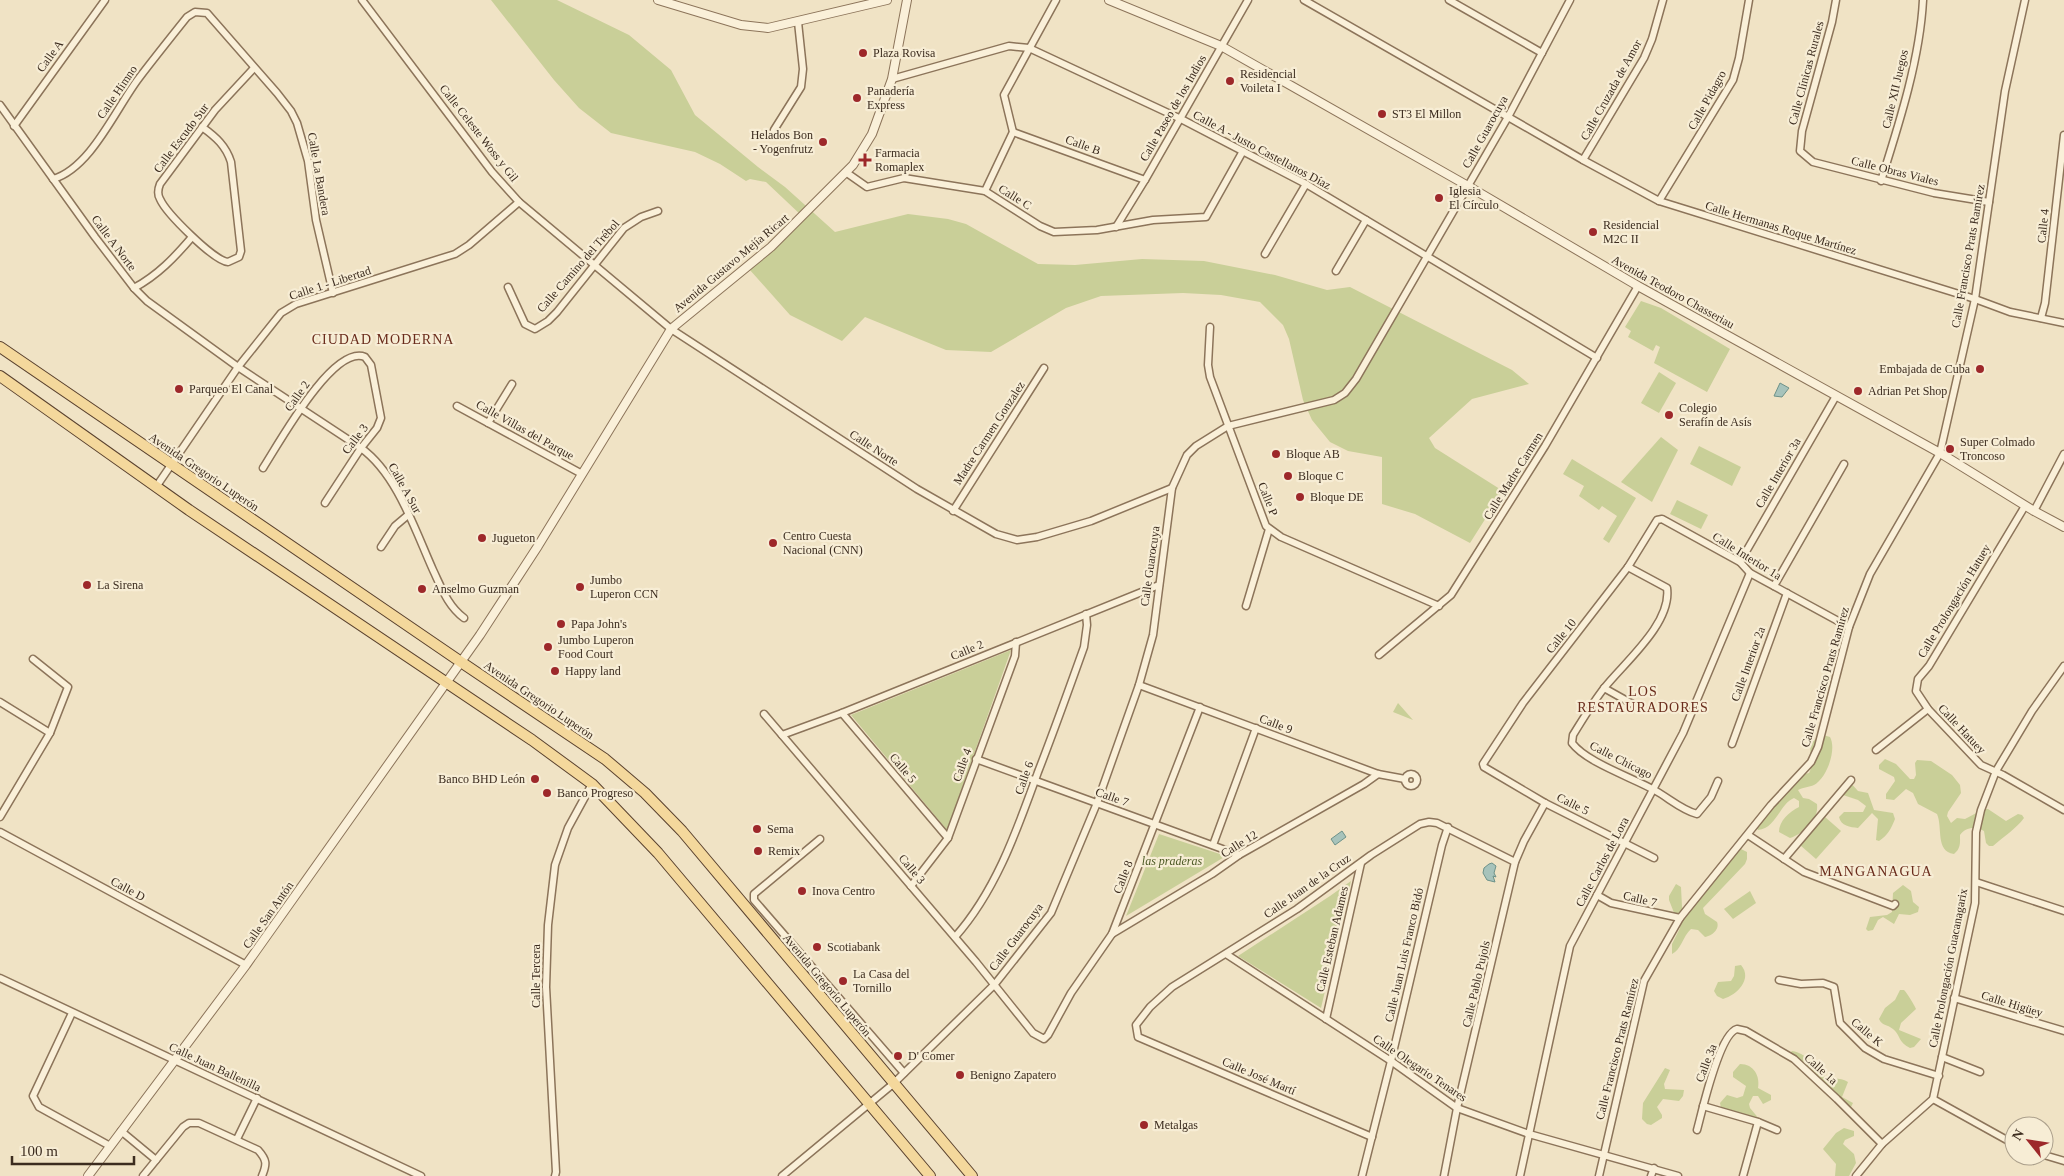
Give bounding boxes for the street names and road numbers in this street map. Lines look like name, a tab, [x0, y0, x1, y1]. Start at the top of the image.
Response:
street label: Calle Clínicas Rurales	[1785, 19, 1827, 127]
street label: Calle A	[34, 37, 67, 75]
street label: Calle Cruzada de Amor	[1577, 37, 1645, 143]
street label: Calle XII Juegos	[1879, 48, 1911, 130]
street label: Calle Paseo de los Indios	[1137, 52, 1209, 164]
street label: Calle Himno	[94, 63, 140, 121]
street label: Calle Pidagro	[1685, 68, 1729, 132]
street label: Calle Celeste Woss y Gil	[437, 82, 522, 185]
street label: Calle Guarocuya	[1459, 93, 1511, 171]
street label: Calle Escudo Sur	[150, 101, 212, 175]
street label: Calle A - Justo Castellanos Díaz	[1191, 108, 1333, 192]
street label: Calle La Bandera	[305, 131, 333, 217]
street label: Calle B	[1064, 132, 1102, 158]
street label: Calle Obras Viales	[1850, 153, 1941, 189]
street label: Calle C	[996, 181, 1034, 213]
street label: Calle Francisco Prats Ramírez	[1948, 183, 1988, 329]
street label: Calle Hermanas Roque Martínez	[1704, 198, 1858, 258]
street label: Calle 4	[2034, 208, 2052, 244]
street label: Avenida Gustavo Mejía Ricart	[671, 210, 792, 315]
street label: Calle A Norte	[89, 212, 139, 274]
street label: Calle Camino del Trébol	[534, 216, 623, 315]
street label: Avenida Teodoro Chasseriau	[1609, 252, 1737, 332]
street label: Calle 1 - Libertad	[287, 263, 373, 303]
street label: Calle 2	[281, 378, 313, 414]
street label: Madre Carmen Gonzalez	[950, 379, 1028, 487]
street label: Calle Villas del Parque	[473, 397, 577, 463]
street label: Calle 3	[339, 421, 371, 457]
street label: Calle Norte	[847, 427, 901, 469]
street label: Avenida Gregorio Luperón	[146, 430, 262, 514]
street label: Calle Madre Carmen	[1480, 430, 1546, 522]
street label: Calle Interior 3a	[1752, 435, 1804, 511]
street label: Calle A Sur	[385, 460, 425, 516]
street label: Calle P	[1255, 480, 1281, 518]
street label: Calle Guarocuya	[1137, 524, 1163, 607]
street label: Calle Interior 1a	[1710, 529, 1785, 583]
street label: Calle Prolongación Hatuey	[1915, 542, 1993, 660]
street label: Calle Francisco Prats Ramírez	[1798, 605, 1852, 749]
street label: Calle 10	[1543, 616, 1579, 656]
street label: Calle Interior 2a	[1728, 624, 1768, 703]
street label: Calle 2	[948, 637, 986, 663]
street label: Avenida Gregorio Luperón	[481, 658, 597, 742]
street label: Calle Hatuey	[1935, 701, 1989, 757]
street label: Calle 9	[1257, 711, 1295, 737]
street label: Calle Chicago	[1587, 738, 1655, 782]
street label: Calle 4	[950, 746, 974, 784]
street label: Calle 5	[887, 750, 919, 786]
street label: Calle 6	[1012, 759, 1036, 797]
street label: Calle 7	[1093, 785, 1131, 809]
street label: Calle 5	[1555, 790, 1591, 818]
street label: Calle Carlos de Lora	[1572, 814, 1632, 909]
street label: Calle 12	[1218, 827, 1260, 861]
street label: Calle 3	[896, 851, 928, 887]
street label: Calle Juan de la Cruz	[1261, 851, 1353, 921]
street label: Calle 8	[1110, 858, 1136, 896]
street label: Calle D	[108, 874, 148, 904]
street label: Calle San Antón	[240, 879, 296, 951]
street label: Calle Esteban Adames	[1313, 885, 1351, 993]
street label: Calle Juan Luis Franco Bidó	[1382, 887, 1426, 1023]
street label: Calle Prolongación Guacanagarix	[1926, 887, 1970, 1049]
street label: Calle 7	[1622, 888, 1658, 910]
street label: Calle Guarocuya	[986, 900, 1046, 974]
street label: Avenida Gregorio Luperón	[780, 931, 874, 1039]
street label: Calle Pablo Pujols	[1459, 939, 1493, 1029]
street label: Calle Tercera	[529, 943, 543, 1008]
street label: Calle Francisco Prats Ramírez	[1593, 977, 1641, 1121]
street label: Calle Higüey	[1980, 988, 2044, 1020]
street label: Calle K	[1848, 1015, 1886, 1049]
street label: Calle Olegario Tenares	[1370, 1031, 1470, 1105]
street label: Calle Juan Ballenilla	[167, 1040, 264, 1095]
street label: Calle 3a	[1692, 1041, 1720, 1084]
street label: Calle 1a	[1802, 1051, 1841, 1088]
street label: Calle José Martí	[1220, 1054, 1299, 1098]

